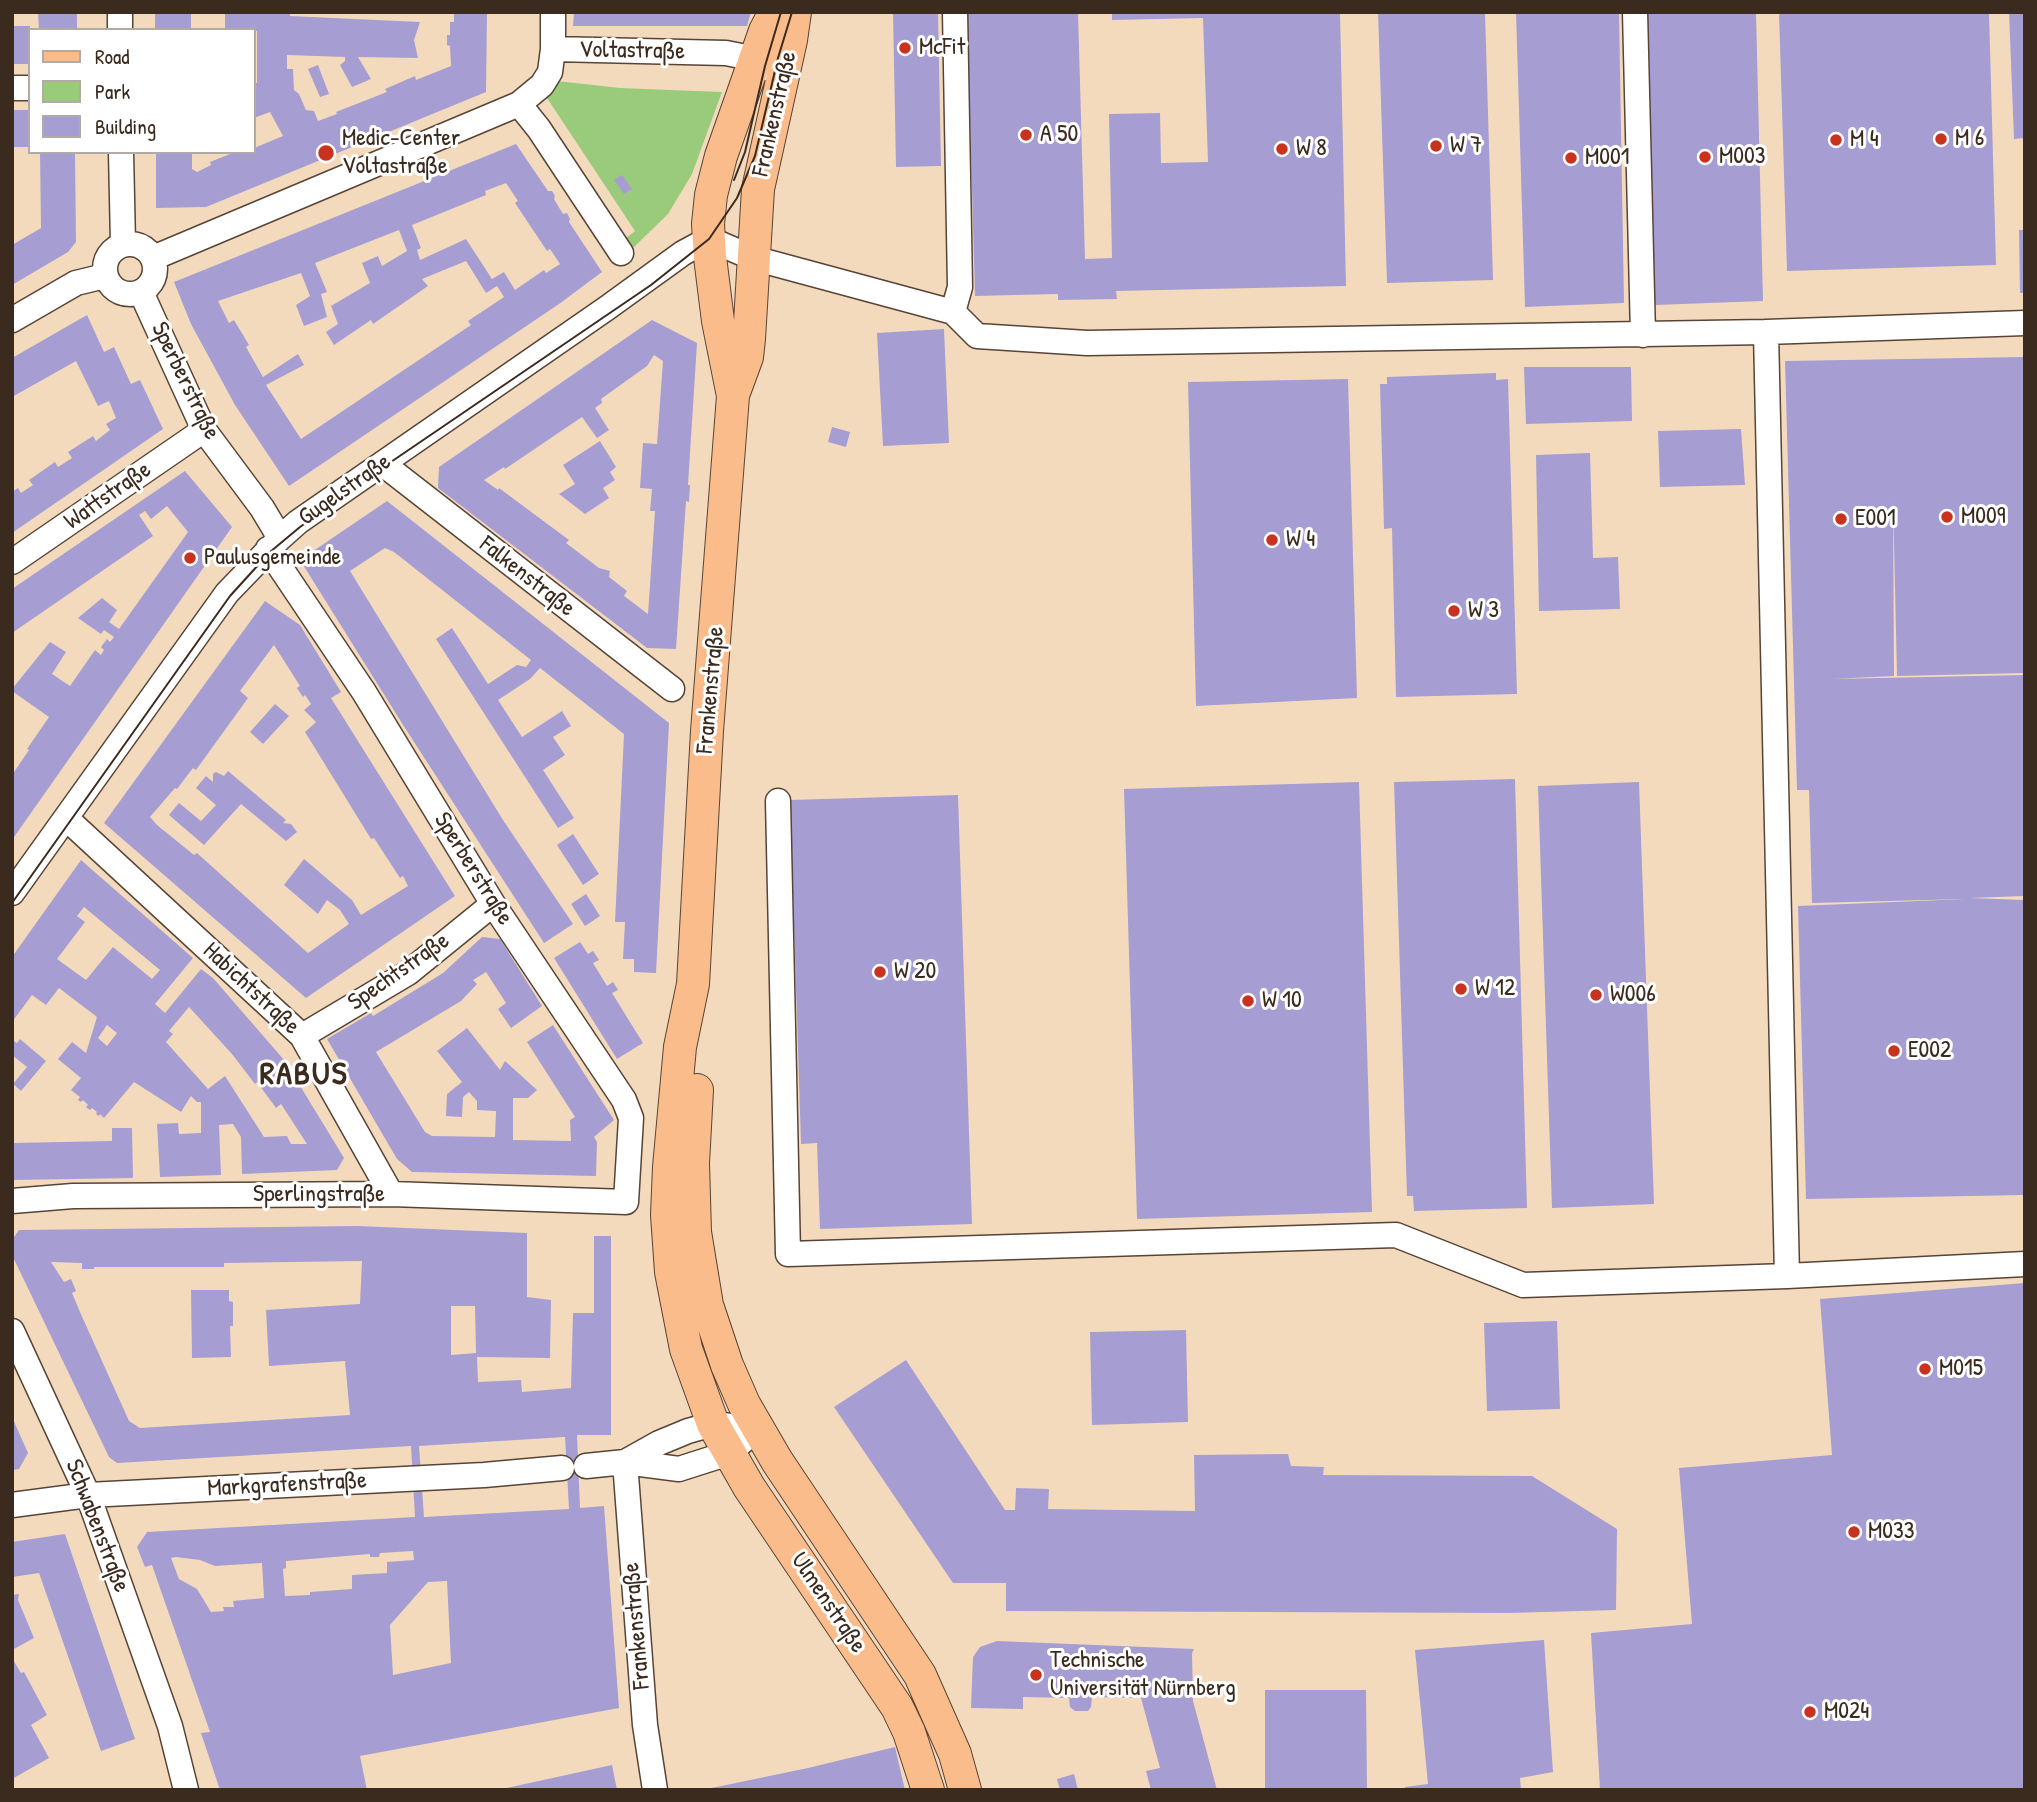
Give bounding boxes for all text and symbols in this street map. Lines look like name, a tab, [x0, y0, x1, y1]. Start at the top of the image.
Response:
legend	[28, 28, 256, 154]
place label: McFit	[919, 34, 965, 62]
street label: Voltastraße	[579, 36, 685, 66]
marker: McFit	[897, 40, 913, 56]
text: Road	[95, 42, 129, 71]
street label: Frankenstraße	[747, 49, 803, 179]
text: Park	[95, 77, 130, 106]
text: Building	[95, 112, 156, 141]
place label: A 50	[1040, 121, 1078, 149]
place label: Medic-Center Voltastraße	[342, 125, 460, 181]
place label: M 6	[1955, 125, 1984, 153]
place label: M 4	[1850, 126, 1879, 154]
marker: A 50	[1018, 127, 1034, 143]
marker: M 6	[1933, 131, 1949, 147]
place label: W 7	[1450, 132, 1482, 160]
marker: M 4	[1828, 132, 1844, 148]
place label: W 8	[1296, 135, 1327, 163]
marker: W 7	[1428, 138, 1444, 154]
marker: W 8	[1274, 141, 1290, 157]
marker: Medic-Center Voltastraße	[316, 143, 336, 163]
place label: M003	[1719, 143, 1766, 171]
place label: M001	[1585, 144, 1629, 172]
marker: M003	[1697, 149, 1713, 165]
marker: M001	[1563, 150, 1579, 166]
street label: Sperberstraße	[144, 318, 226, 444]
street label: Gugelstraße	[293, 448, 397, 532]
street label: Wattstraße	[59, 456, 157, 536]
place label: M009	[1961, 503, 2006, 531]
place label: E001	[1855, 505, 1896, 533]
marker: M009	[1939, 509, 1955, 525]
marker: E001	[1833, 511, 1849, 527]
place label: W 4	[1286, 526, 1315, 554]
street label: Falkenstraße	[473, 531, 581, 623]
marker: W 4	[1264, 532, 1280, 548]
place label: Paulusgemeinde	[204, 544, 341, 572]
marker: Paulusgemeinde	[182, 550, 198, 566]
place label: W 3	[1468, 597, 1499, 625]
marker: W 3	[1446, 603, 1462, 619]
street label: Frankenstraße	[691, 625, 731, 755]
street label: Sperberstraße	[427, 807, 519, 931]
street label: Spechtstraße	[343, 927, 455, 1017]
street label: Habichtstraße	[197, 937, 305, 1041]
place label: W 20	[894, 958, 936, 986]
marker: W 20	[872, 964, 888, 980]
place label: W 12	[1475, 975, 1515, 1003]
marker: W 12	[1453, 981, 1469, 997]
place label: W006	[1610, 981, 1656, 1009]
place label: W 10	[1262, 987, 1302, 1015]
marker: W006	[1588, 987, 1604, 1003]
marker: W 10	[1240, 993, 1256, 1009]
place label: E002	[1908, 1037, 1951, 1065]
marker: E002	[1886, 1043, 1902, 1059]
district label: RABUS	[260, 1056, 348, 1094]
street label: Sperlingstraße	[253, 1181, 385, 1209]
place label: M015	[1939, 1355, 1983, 1383]
marker: M015	[1917, 1361, 1933, 1377]
street label: Schwabenstraße	[59, 1456, 135, 1596]
street label: Markgrafenstraße	[207, 1466, 367, 1504]
place label: M033	[1868, 1518, 1915, 1546]
marker: M033	[1846, 1524, 1862, 1540]
street label: Ulmenstraße	[784, 1547, 872, 1659]
street label: Frankenstraße	[617, 1561, 657, 1691]
place label: Technische Universität Nürnberg	[1050, 1647, 1236, 1703]
marker: Technische Universität Nürnberg	[1028, 1667, 1044, 1683]
place label: M024	[1824, 1698, 1869, 1726]
marker: M024	[1802, 1704, 1818, 1720]

